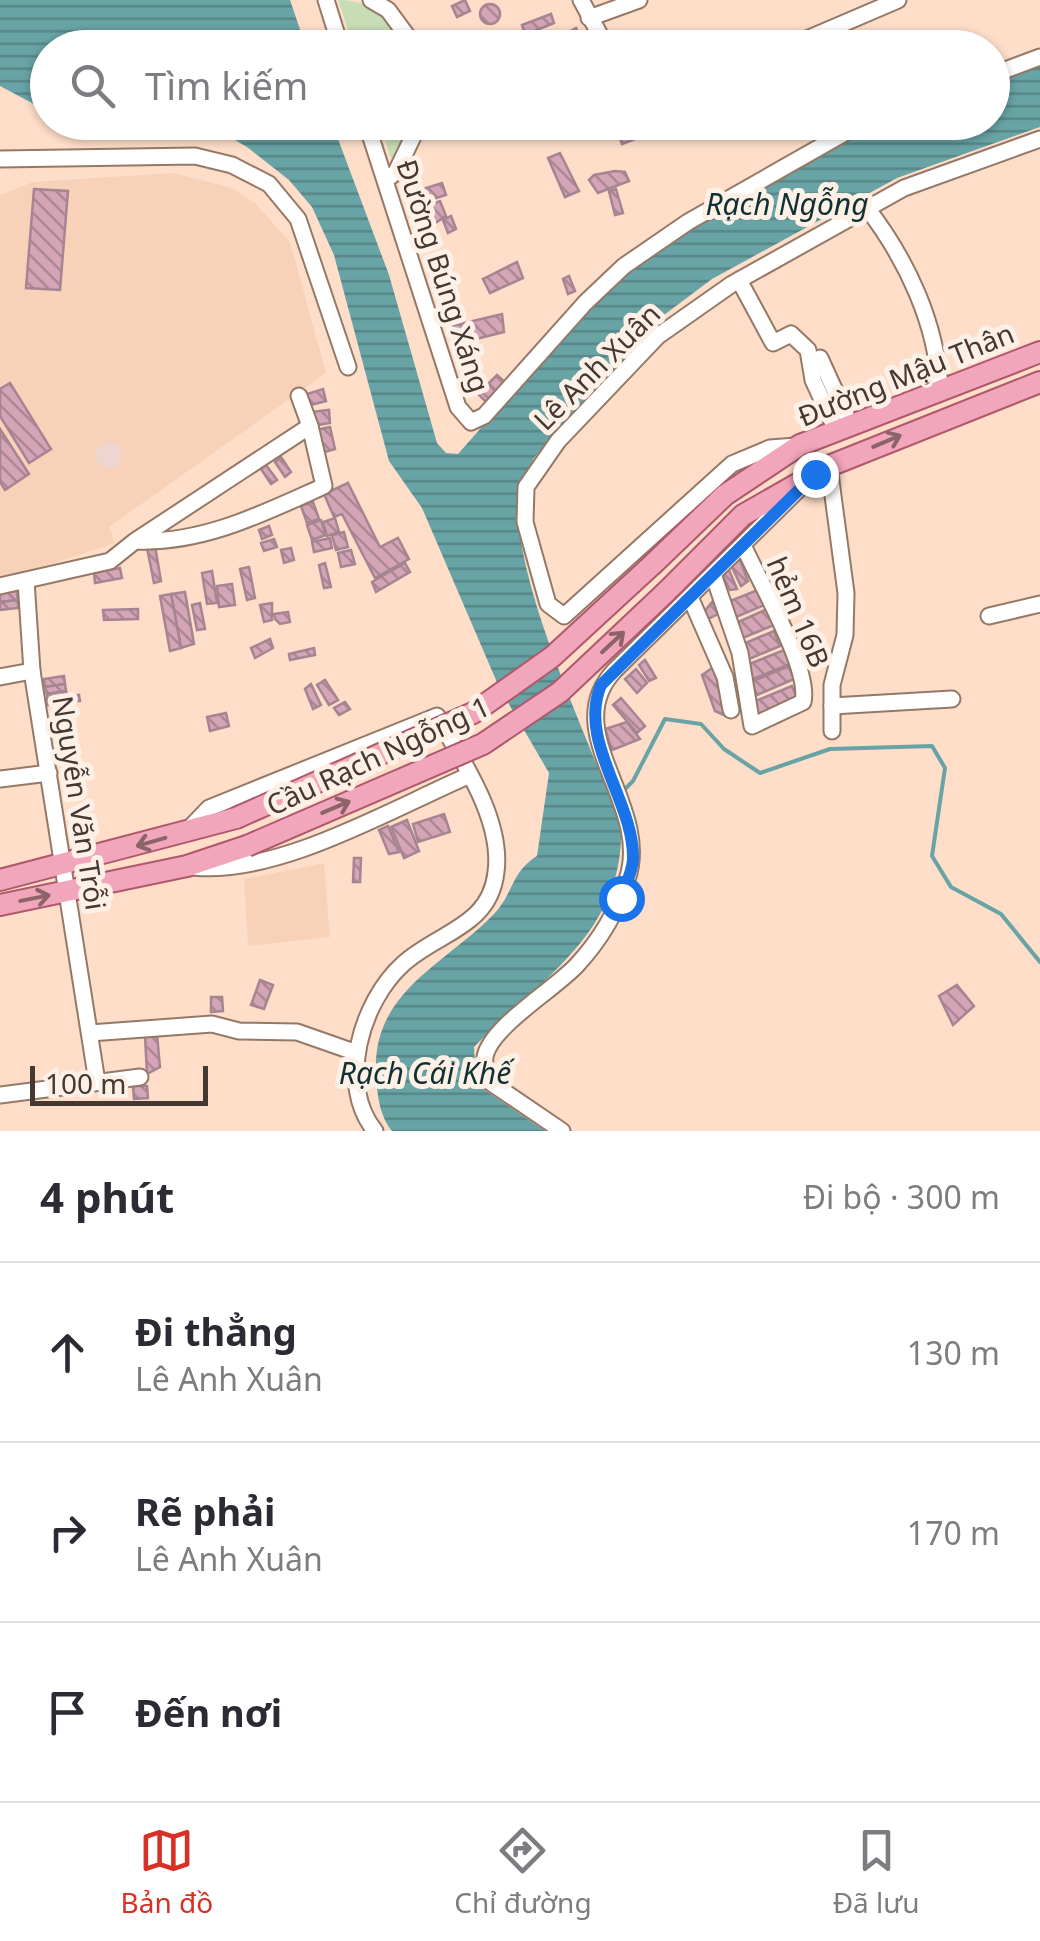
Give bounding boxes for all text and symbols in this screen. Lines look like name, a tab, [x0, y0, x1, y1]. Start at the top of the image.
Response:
search box	[30, 30, 1010, 140]
icon: search	[65, 58, 120, 113]
text: Tìm kiếm	[145, 59, 308, 111]
street label: Đường Búng Xáng	[388, 155, 499, 397]
water label: Rạch Ngỗng	[705, 183, 869, 224]
street label: Lê Anh Xuân	[525, 295, 668, 438]
street label: Đường Mậu Thân	[792, 313, 1019, 435]
one-way arrow	[872, 431, 902, 449]
route end	[793, 452, 839, 498]
street label: hẻm 16B	[759, 550, 839, 673]
one-way arrow	[600, 630, 624, 654]
street label: Cầu Rạch Ngỗng 1	[260, 687, 495, 824]
street label: Nguyễn Văn Trỗi	[44, 693, 116, 913]
one-way arrow	[320, 797, 351, 815]
one-way arrow	[136, 834, 167, 853]
route start	[599, 876, 645, 922]
one-way arrow	[18, 888, 50, 907]
water label: Rạch Cái Khế	[339, 1052, 515, 1093]
scale bar	[30, 1061, 208, 1106]
text: 100 m	[45, 1064, 127, 1102]
text: 4 phút	[40, 1168, 174, 1225]
text: Đi bộ · 300 m	[803, 1175, 1000, 1218]
text: Đi thẳng	[135, 1305, 297, 1357]
icon: ahead	[40, 1325, 95, 1380]
text: 130 m	[907, 1331, 1000, 1374]
text: Lê Anh Xuân	[135, 1357, 323, 1400]
text: Rẽ phải	[135, 1485, 275, 1537]
icon: right	[40, 1505, 95, 1560]
text: 170 m	[907, 1511, 1000, 1554]
text: Lê Anh Xuân	[135, 1537, 323, 1580]
icon: arrive	[40, 1685, 95, 1740]
text: Đến nơi	[135, 1686, 282, 1738]
tab: Bản đồ	[121, 1823, 213, 1921]
tab: Chỉ đường	[454, 1823, 592, 1921]
tab: Đã lưu	[833, 1823, 920, 1921]

